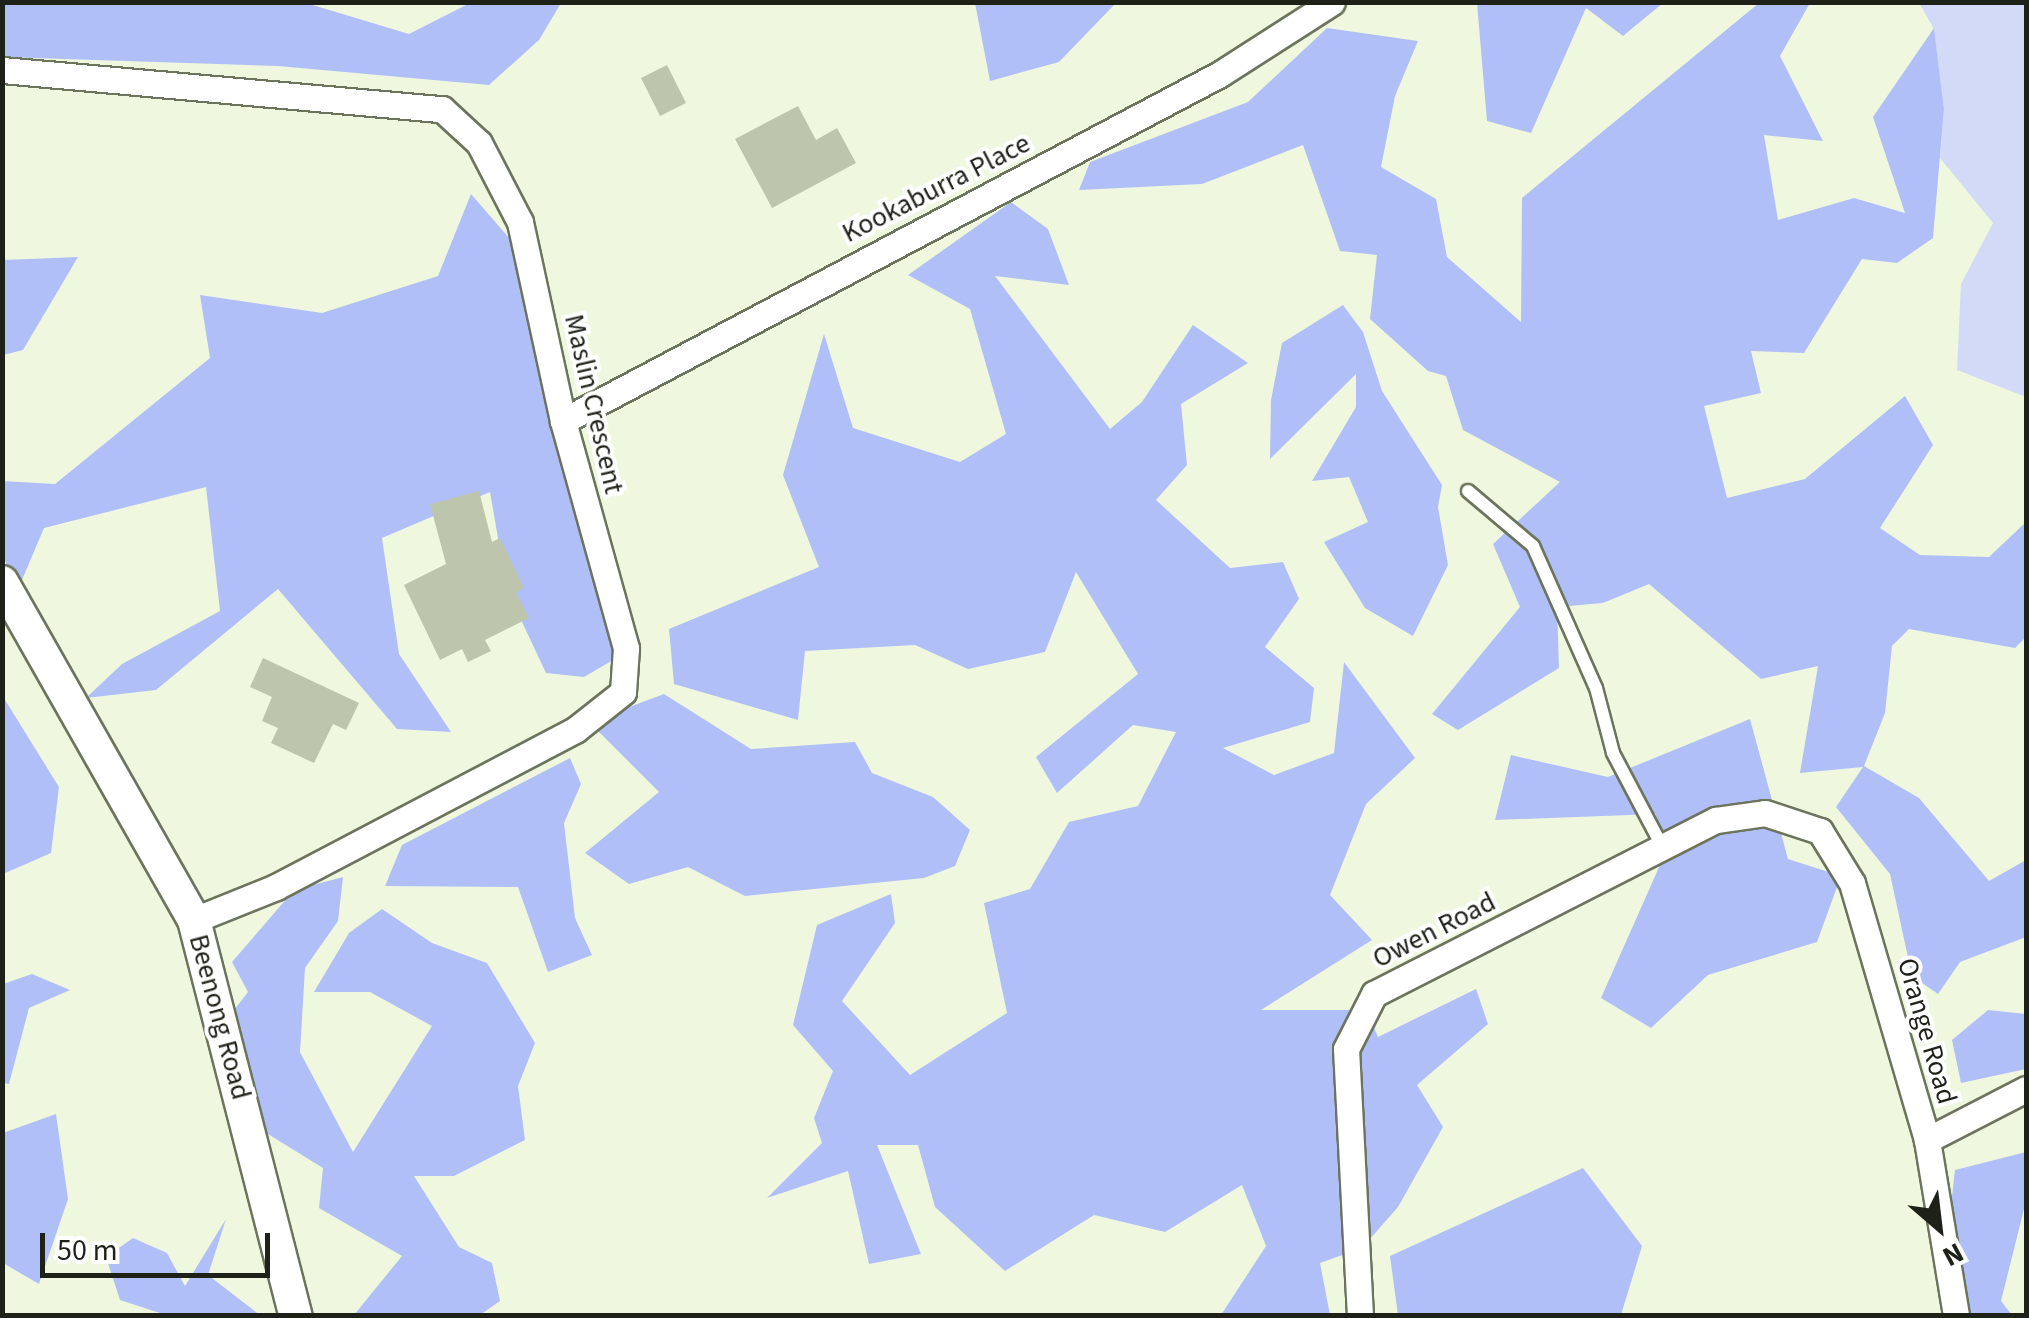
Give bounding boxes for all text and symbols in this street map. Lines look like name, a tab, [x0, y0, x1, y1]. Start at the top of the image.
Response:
street label: Kookaburra Place	[836, 126, 1036, 250]
street label: Maslin Crescent	[557, 311, 631, 497]
street label: Owen Road	[1367, 885, 1501, 975]
street label: Beenong Road	[182, 931, 258, 1103]
street label: Orange Road	[1890, 954, 1964, 1108]
north arrow	[1889, 1178, 1989, 1278]
scale bar	[45, 1213, 275, 1275]
text: 50 m	[57, 1229, 118, 1272]
text: N	[1935, 1232, 1971, 1277]

